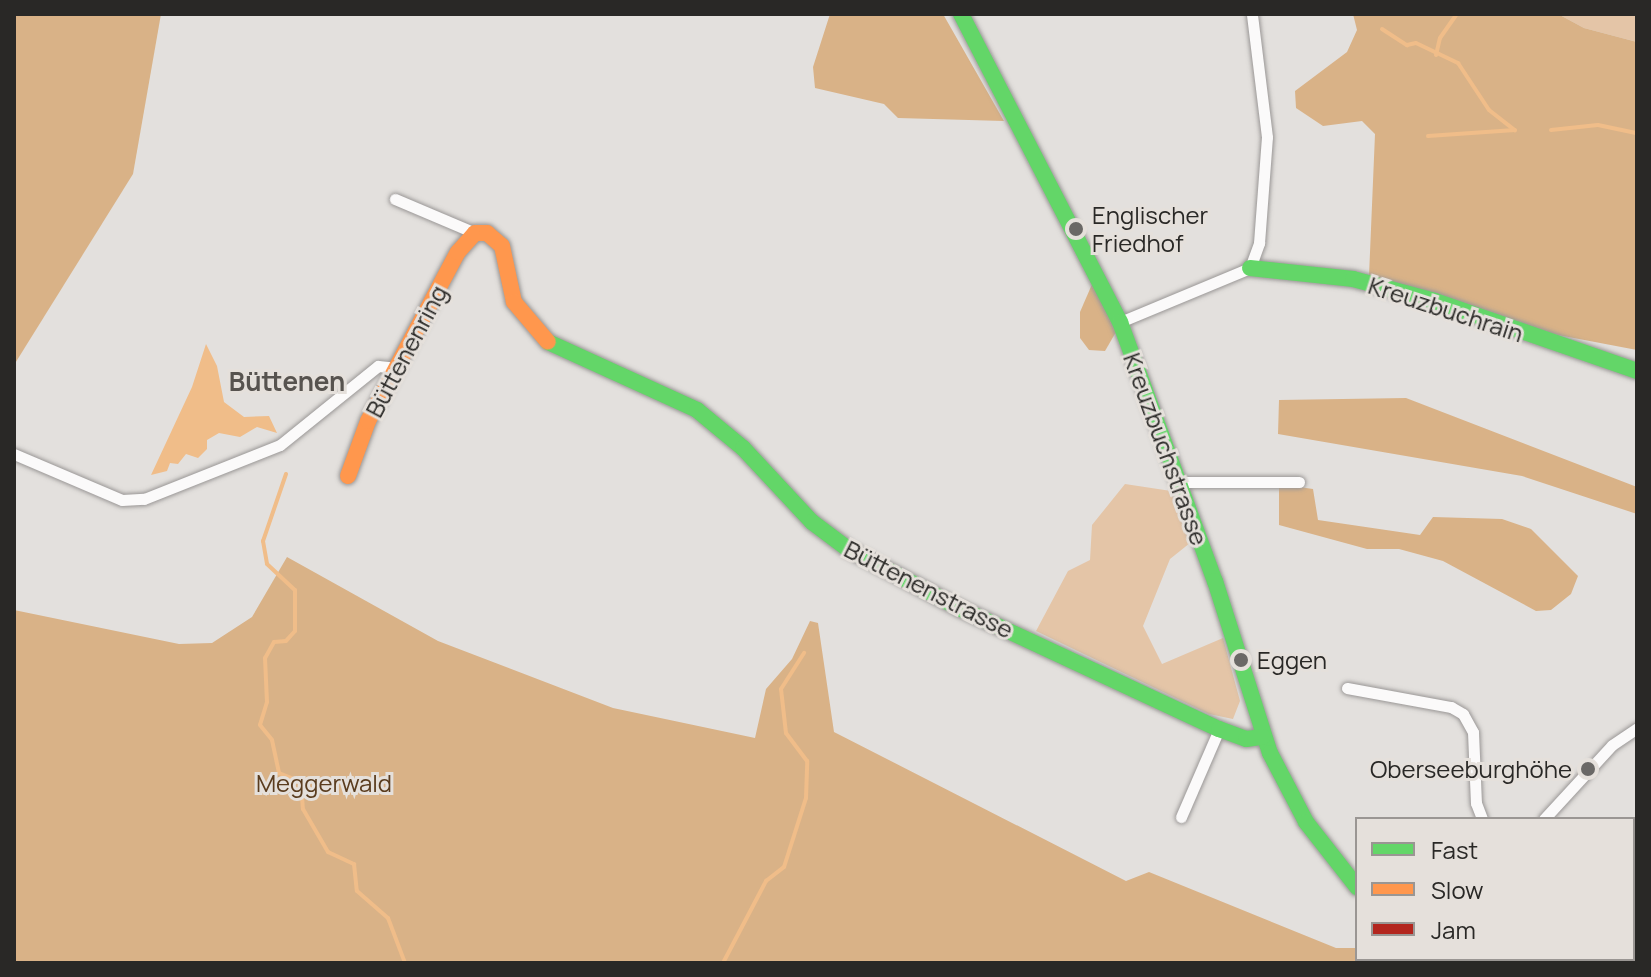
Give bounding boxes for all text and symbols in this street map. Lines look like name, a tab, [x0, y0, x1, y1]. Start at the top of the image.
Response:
place label: Englischer Friedhof	[1092, 201, 1208, 257]
marker: Englischer Friedhof	[1067, 220, 1085, 238]
street label: Kreuzbuchrain	[1365, 270, 1527, 348]
street label: Büttenenring	[359, 280, 453, 422]
street label: Kreuzbuchstrasse	[1118, 349, 1214, 549]
district label: Büttenen	[229, 366, 345, 398]
street label: Büttenenstrasse	[840, 534, 1018, 644]
place label: Eggen	[1257, 646, 1327, 674]
marker: Eggen	[1232, 651, 1250, 669]
place label: Oberseeburghöhe	[1370, 755, 1572, 783]
marker: Oberseeburghöhe	[1579, 760, 1597, 778]
park label: Meggerwald	[256, 769, 392, 797]
legend	[1355, 817, 1635, 961]
text: Fast	[1431, 833, 1478, 866]
text: Slow	[1431, 873, 1484, 906]
text: Jam	[1431, 913, 1476, 946]

